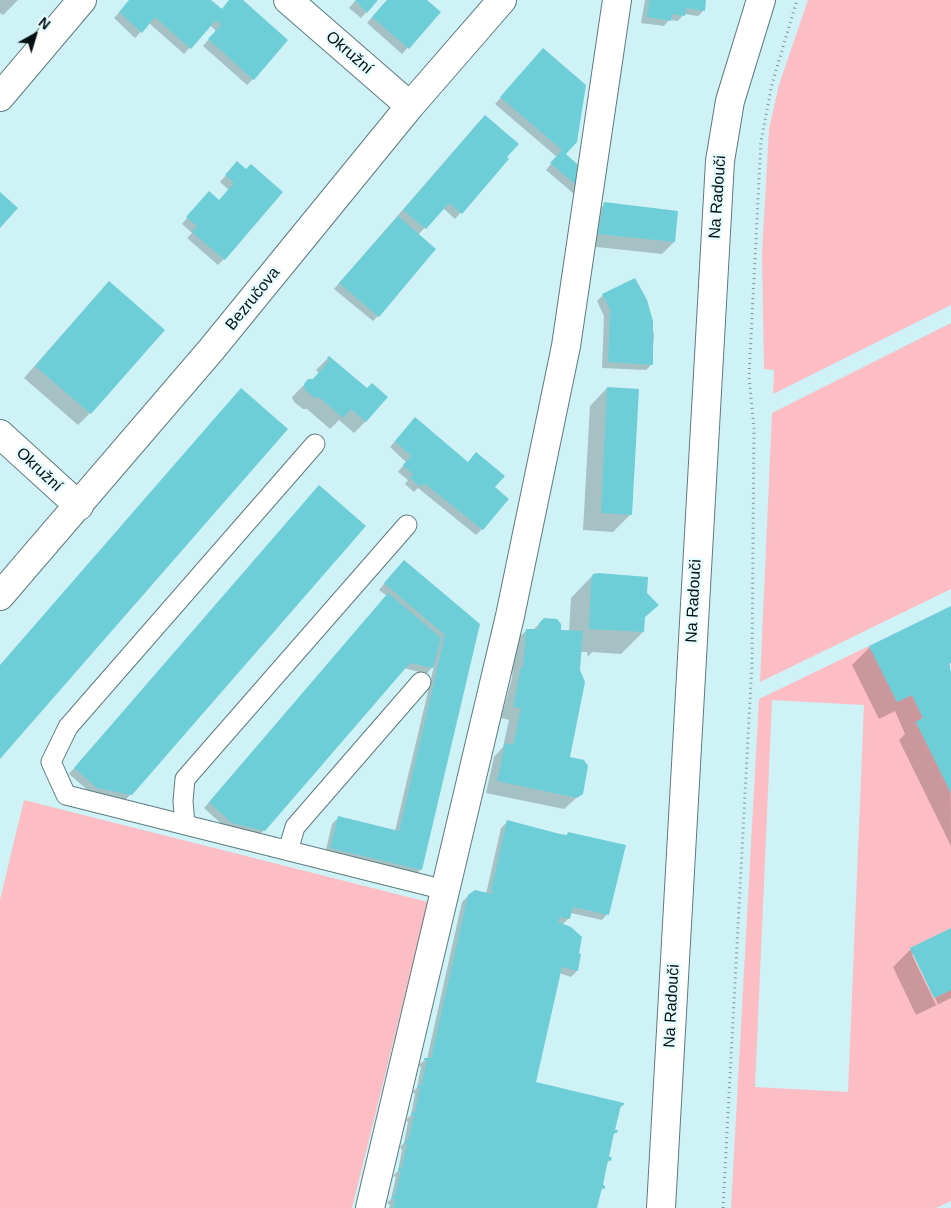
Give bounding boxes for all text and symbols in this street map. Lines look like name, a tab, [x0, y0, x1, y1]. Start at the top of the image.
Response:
north arrow	[10, 10, 60, 60]
text: N	[35, 14, 53, 33]
street label: Okružní	[322, 27, 376, 79]
street label: Na Radouči	[706, 155, 730, 239]
street label: Bezručova	[222, 264, 284, 334]
street label: Okružní	[12, 444, 66, 496]
street label: Na Radouči	[682, 559, 706, 643]
street label: Na Radouči	[660, 964, 684, 1048]

